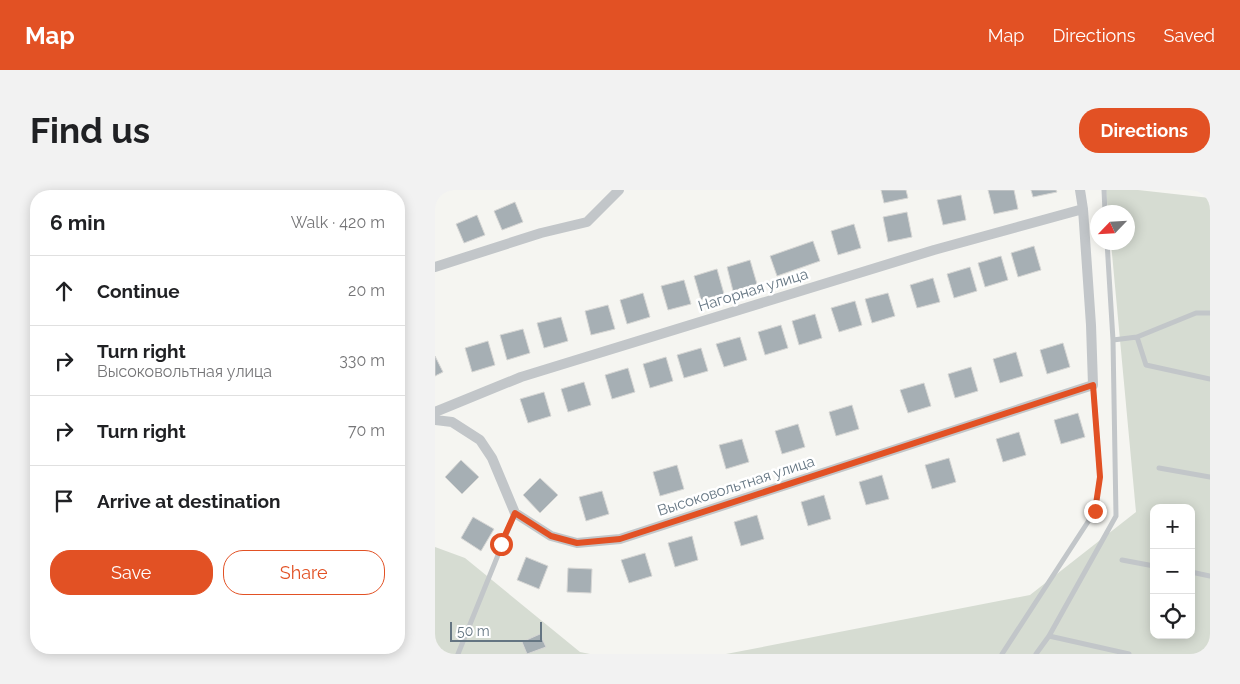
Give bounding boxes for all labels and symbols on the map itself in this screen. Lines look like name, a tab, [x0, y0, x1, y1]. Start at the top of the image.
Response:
north arrow	[1090, 205, 1135, 250]
street label: Нагорная улица	[696, 265, 810, 315]
street label: Высоковольтная улица	[655, 452, 817, 520]
route end	[1084, 500, 1107, 523]
route start	[490, 533, 513, 556]
scale bar	[450, 619, 543, 642]

